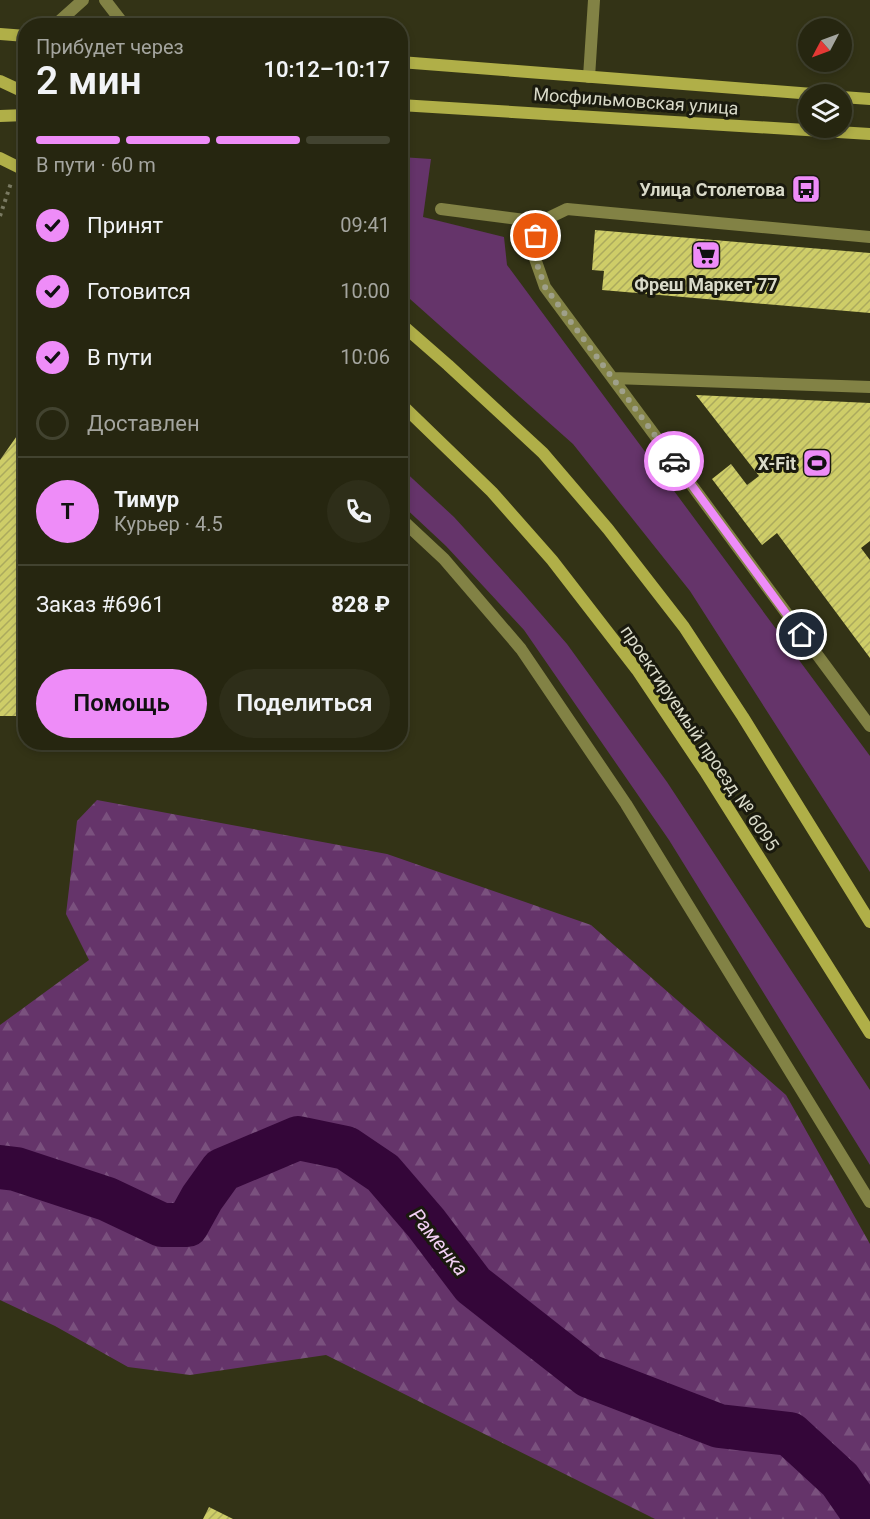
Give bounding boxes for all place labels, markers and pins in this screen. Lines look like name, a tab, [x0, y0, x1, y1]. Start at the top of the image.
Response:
bus stop icon: Улица Столетова	[790, 173, 822, 205]
place label: Улица Столетова	[639, 179, 785, 200]
pin	[510, 210, 561, 261]
supermarket icon: Фреш Маркет 77	[690, 239, 722, 271]
place label: Фреш Маркет 77	[634, 274, 778, 295]
sports icon: X-Fit	[801, 447, 833, 479]
place label: X-Fit	[758, 453, 796, 474]
pin	[776, 609, 827, 660]

